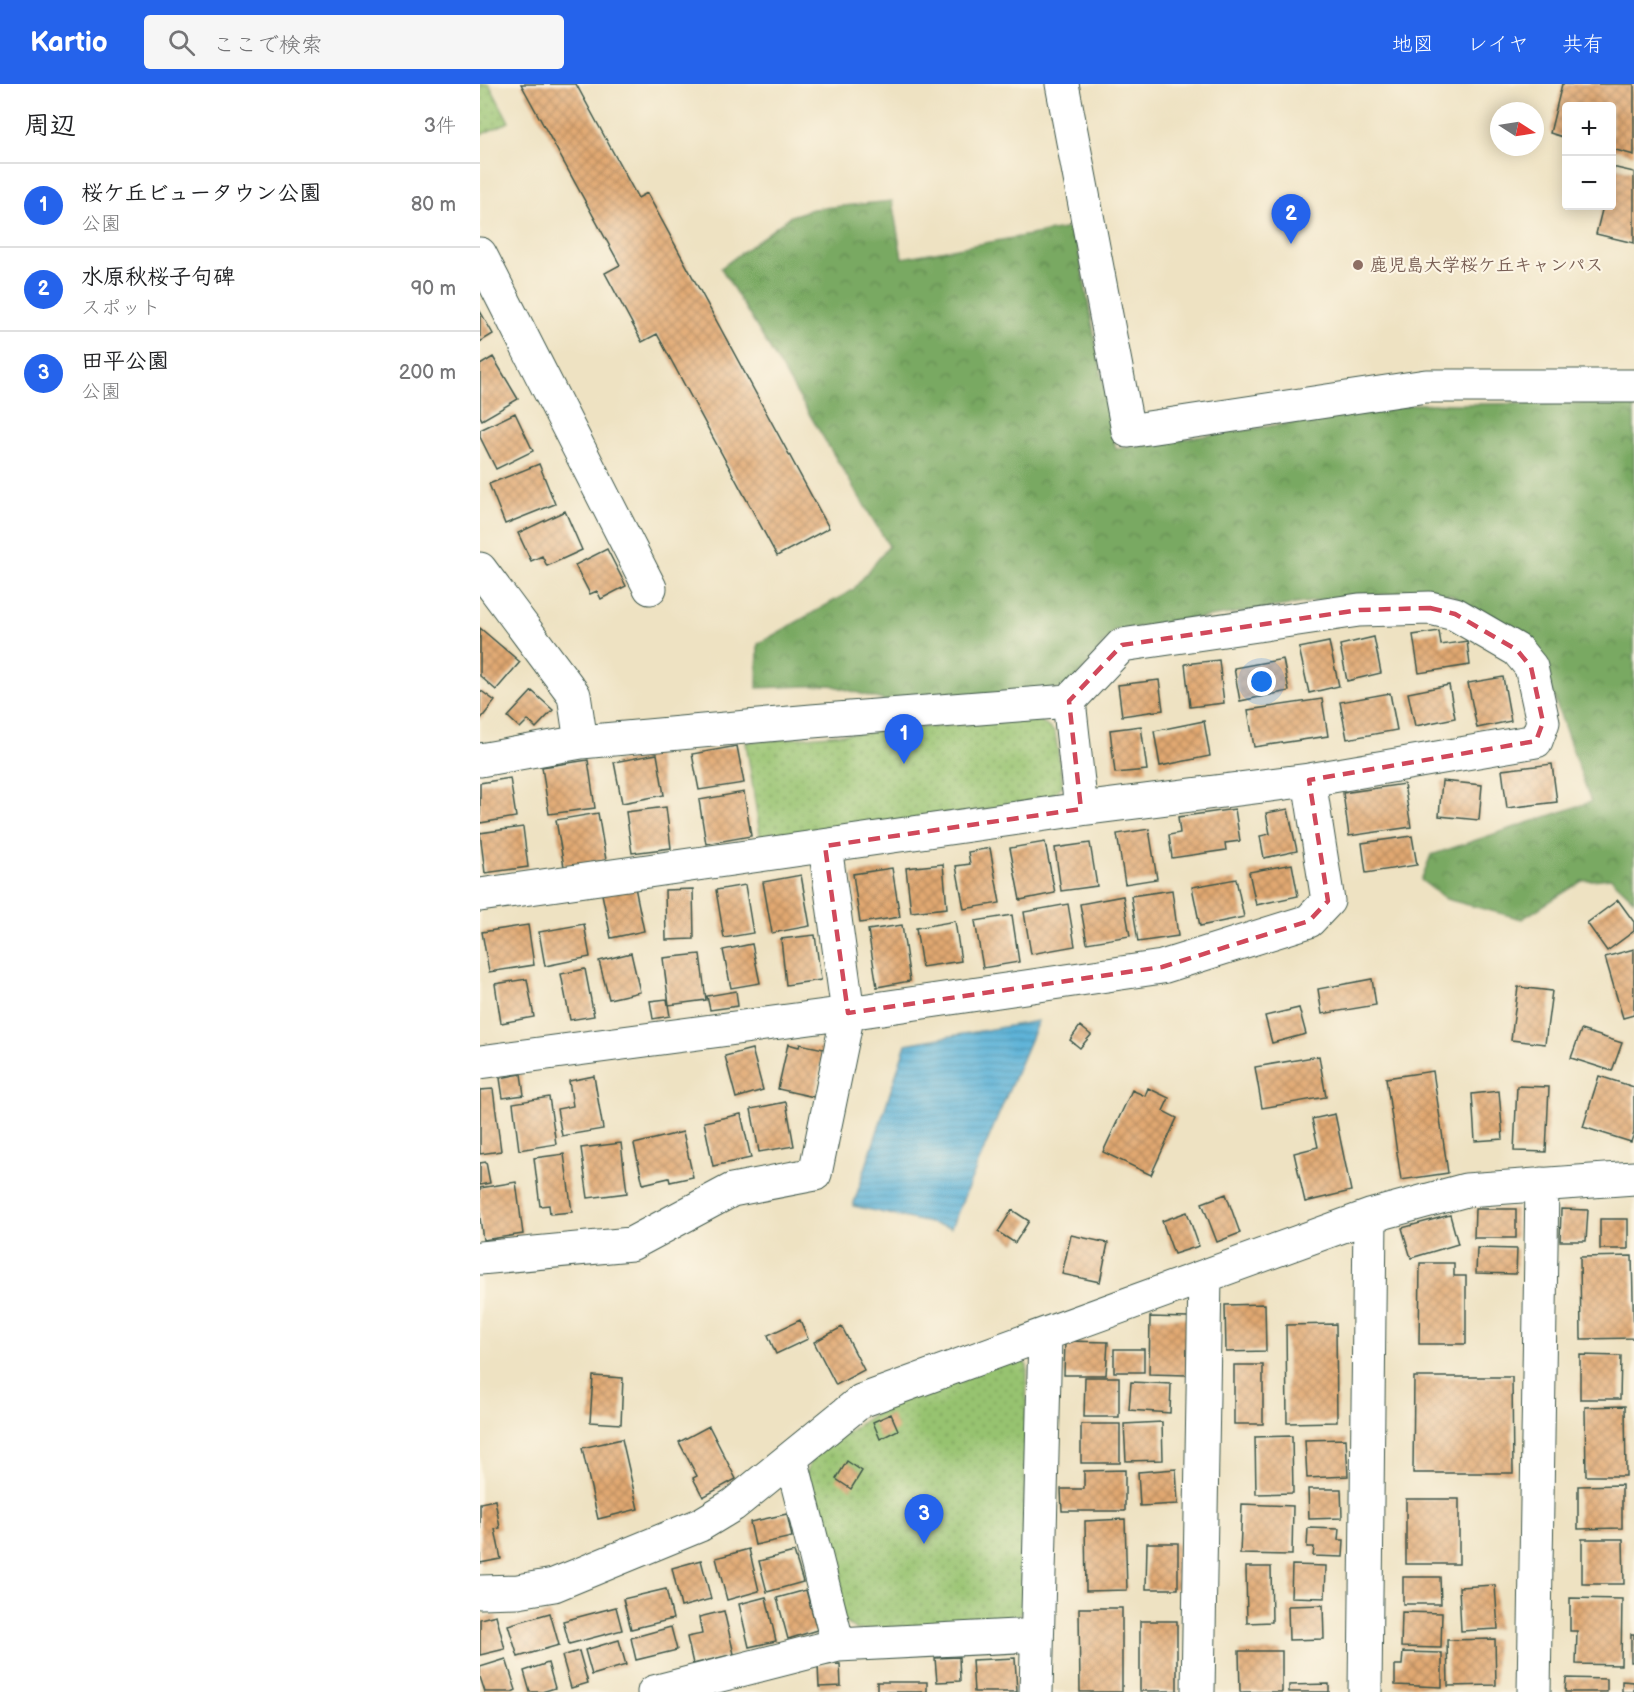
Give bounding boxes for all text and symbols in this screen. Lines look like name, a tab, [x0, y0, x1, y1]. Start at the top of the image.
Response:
search box	[144, 15, 564, 69]
text: Kartio	[30, 26, 108, 59]
icon: search	[165, 26, 198, 59]
text: ここで検索	[213, 32, 323, 59]
text: 地図	[1392, 32, 1434, 57]
text: レイヤ	[1467, 32, 1529, 57]
text: 共有	[1562, 32, 1604, 57]
north arrow	[1490, 102, 1544, 156]
map controls	[1562, 102, 1616, 210]
button: +	[1562, 102, 1616, 156]
text: 周辺	[24, 111, 76, 142]
text: 3件	[424, 114, 456, 138]
button: −	[1562, 156, 1616, 210]
text: 桜ケ丘ビュータウン公園	[81, 180, 321, 207]
text: 1	[39, 193, 48, 217]
text: 80 m	[411, 193, 456, 217]
pin: 2	[1272, 194, 1310, 244]
text: 公園	[81, 212, 121, 236]
place label: 鹿児島大学桜ケ丘キャンパス	[1370, 255, 1603, 276]
marker: 鹿児島大学桜ケ丘キャンパス	[1351, 258, 1365, 272]
text: 水原秋桜子句碑	[81, 264, 235, 291]
text: 2	[38, 277, 49, 301]
text: 90 m	[411, 277, 456, 301]
text: スポット	[81, 296, 161, 320]
text: 田平公園	[81, 348, 169, 375]
text: 3	[38, 361, 49, 385]
text: 200 m	[399, 361, 456, 385]
text: 公園	[81, 380, 121, 404]
your location	[1247, 667, 1276, 696]
pin: 1	[884, 714, 924, 764]
pin: 3	[904, 1494, 944, 1544]

